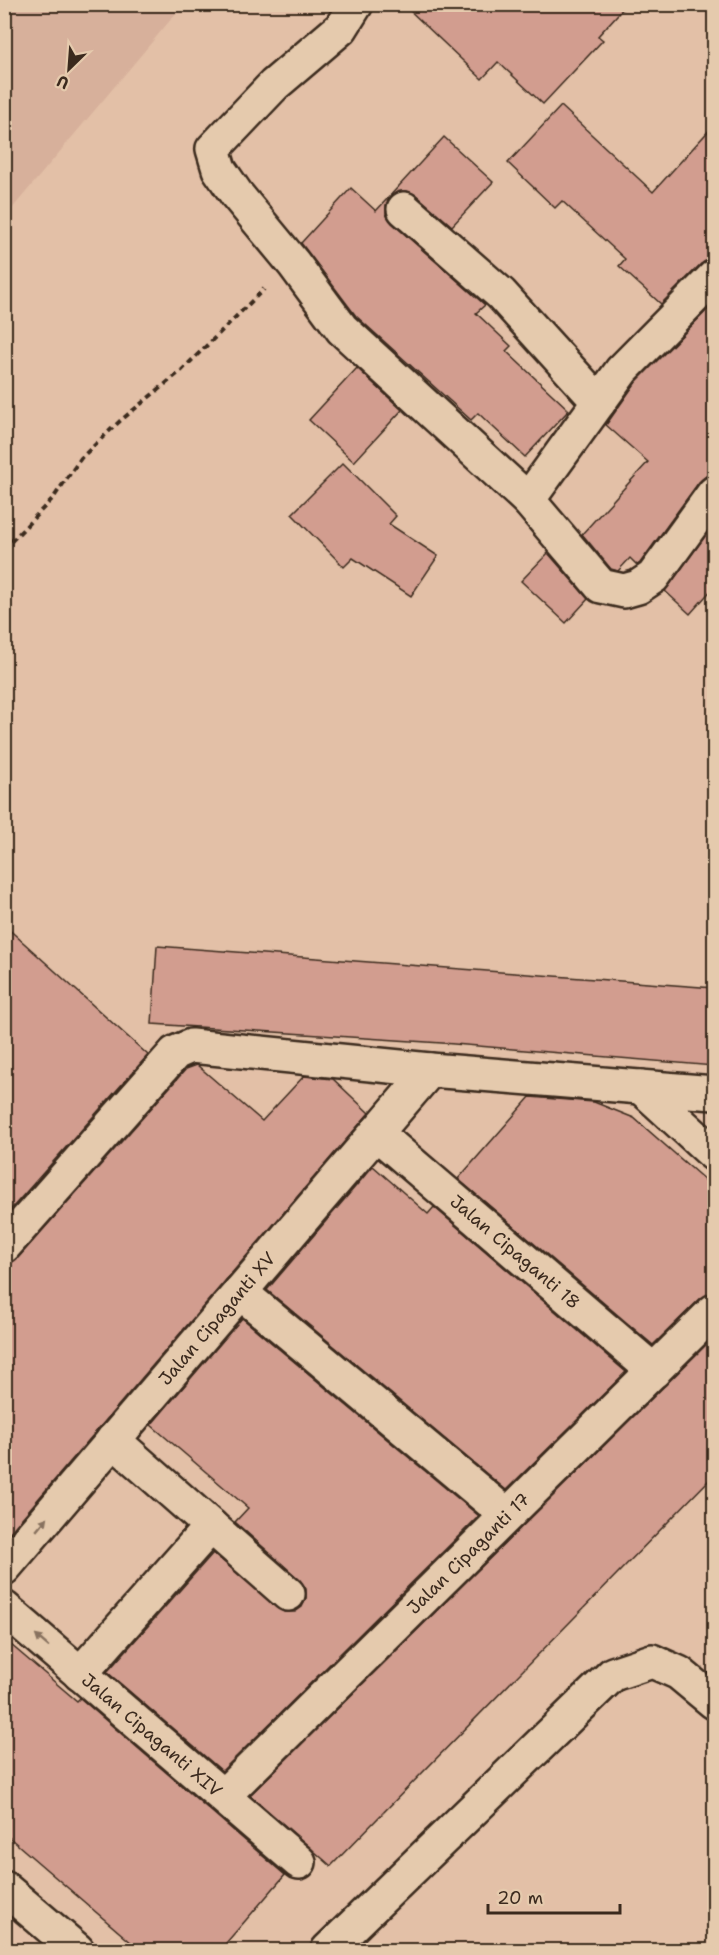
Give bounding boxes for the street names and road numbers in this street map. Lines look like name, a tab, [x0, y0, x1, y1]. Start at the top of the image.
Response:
street label: Jalan Cipaganti 18	[445, 1189, 585, 1315]
street label: Jalan Cipaganti XV	[153, 1247, 281, 1390]
street label: Jalan Cipaganti 17	[402, 1488, 535, 1620]
street label: Jalan Cipaganti XIV	[76, 1668, 227, 1802]

